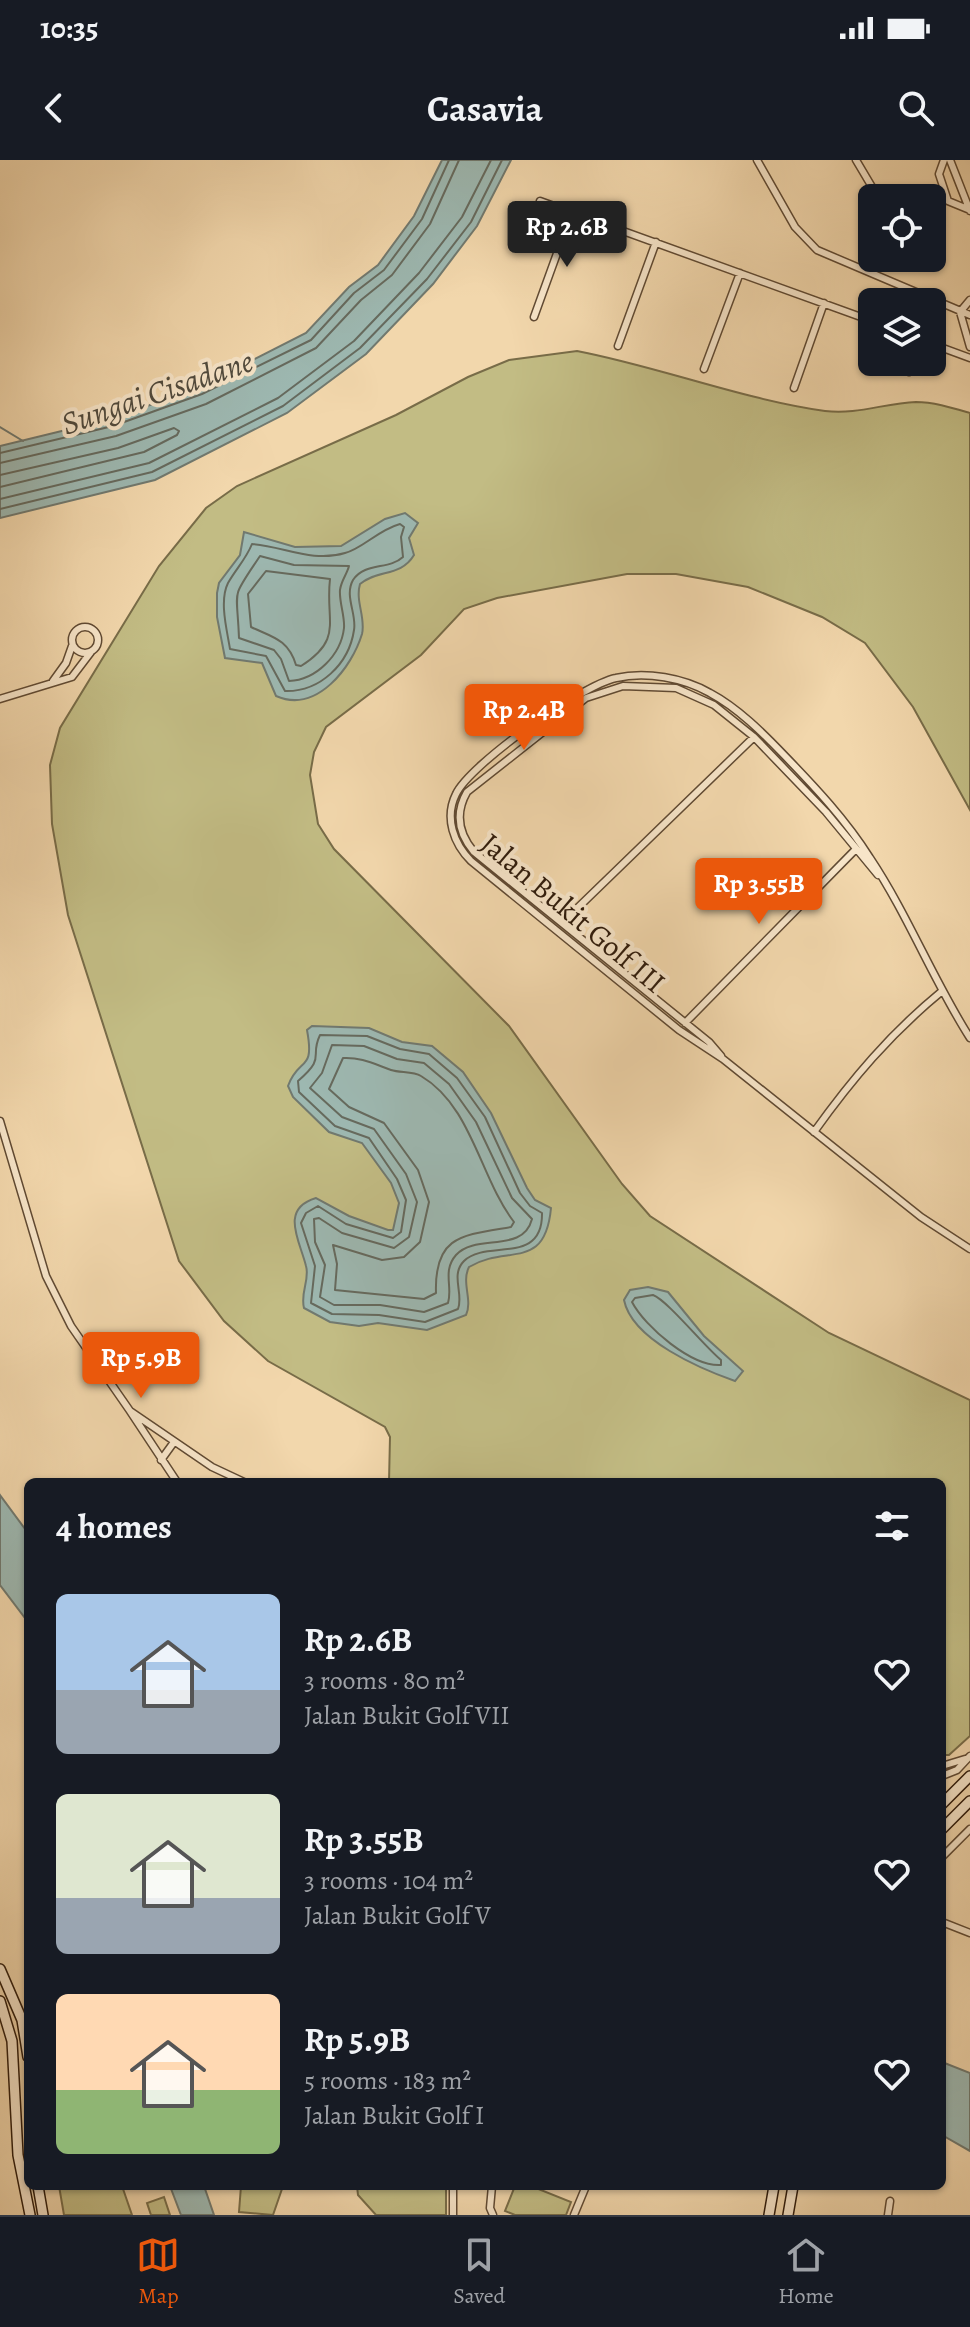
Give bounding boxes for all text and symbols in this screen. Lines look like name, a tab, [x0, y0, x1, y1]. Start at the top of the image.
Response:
text: 10:35	[40, 8, 99, 48]
text: Casavia	[427, 84, 543, 133]
icon: back	[32, 86, 76, 130]
icon: search	[894, 86, 938, 130]
map controls	[858, 184, 946, 376]
button: locate	[858, 184, 946, 272]
pin: Rp 2.6B	[493, 201, 641, 269]
text: Rp 2.6B	[526, 209, 608, 244]
button: layers	[858, 288, 946, 376]
water label: Sungai Cisadane	[55, 339, 259, 445]
pin: Rp 2.4B	[450, 684, 598, 752]
text: Rp 2.4B	[483, 692, 565, 727]
street label: Jalan Bukit Golf III	[472, 824, 674, 1002]
pin: Rp 3.55B	[676, 858, 842, 926]
text: Rp 3.55B	[713, 866, 805, 901]
pin: Rp 5.9B	[67, 1332, 215, 1400]
text: Rp 5.9B	[100, 1340, 182, 1375]
text: 4 homes	[56, 1503, 172, 1550]
icon: filters	[870, 1504, 914, 1548]
text: Rp 2.6B	[304, 1616, 412, 1663]
icon: home	[120, 1626, 216, 1722]
icon: heart	[870, 1652, 914, 1696]
text: 3 rooms · 80 m²	[304, 1663, 465, 1698]
text: Jalan Bukit Golf VII	[304, 1698, 510, 1733]
text: Rp 3.55B	[304, 1816, 424, 1863]
icon: home	[120, 1826, 216, 1922]
icon: heart	[870, 1852, 914, 1896]
text: 3 rooms · 104 m²	[304, 1863, 473, 1898]
text: Jalan Bukit Golf V	[304, 1898, 491, 1933]
text: Rp 5.9B	[304, 2016, 410, 2063]
icon: home	[120, 2026, 216, 2122]
icon: heart	[870, 2052, 914, 2096]
text: 5 rooms · 183 m²	[304, 2063, 471, 2098]
text: Jalan Bukit Golf I	[304, 2098, 485, 2133]
tab: Map	[136, 2233, 180, 2311]
tab: Saved	[453, 2233, 505, 2311]
tab: Home	[778, 2233, 834, 2311]

